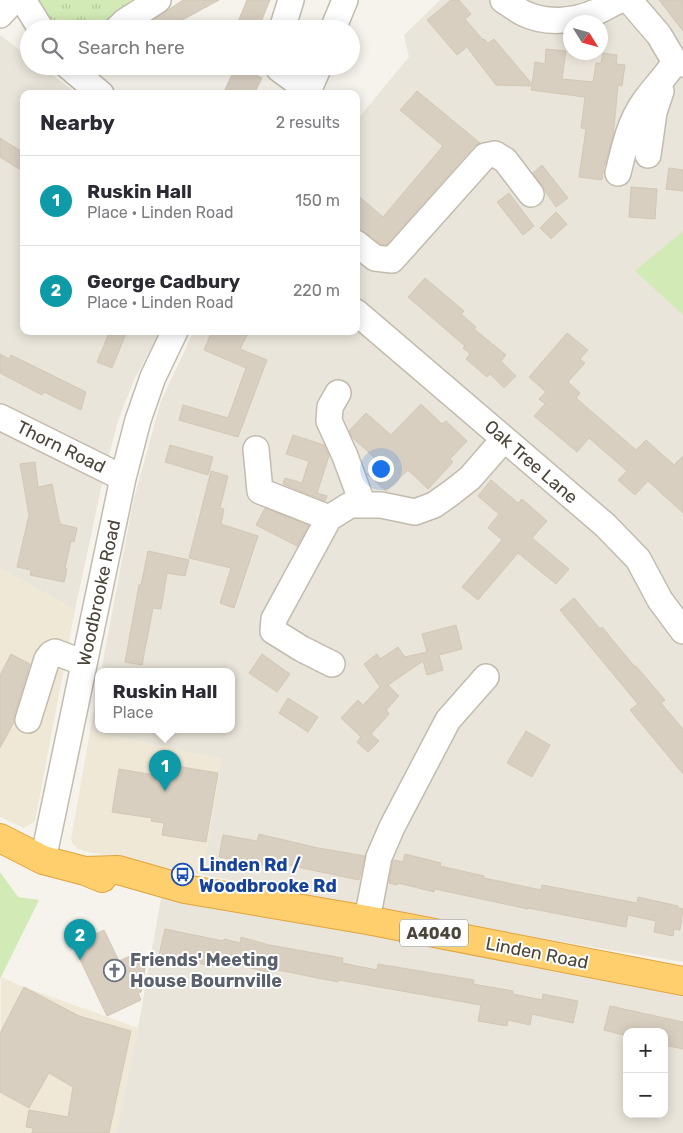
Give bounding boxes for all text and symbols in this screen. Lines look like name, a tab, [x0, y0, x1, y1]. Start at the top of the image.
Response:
north arrow	[563, 15, 608, 60]
search box	[20, 20, 360, 75]
icon: search	[38, 34, 66, 62]
text: Search here	[78, 36, 185, 59]
text: Nearby	[40, 110, 115, 135]
text: 2 results	[276, 113, 340, 132]
text: Ruskin Hall	[87, 180, 192, 203]
text: 1	[52, 191, 60, 210]
text: 150 m	[295, 191, 340, 210]
text: Place · Linden Road	[87, 203, 234, 222]
text: George Cadbury	[87, 270, 240, 293]
text: 2	[51, 281, 61, 300]
text: 220 m	[293, 281, 340, 300]
text: Place · Linden Road	[87, 293, 234, 312]
street label: Oak Tree Lane	[480, 415, 582, 509]
street label: Thorn Road	[13, 416, 109, 478]
your location	[368, 456, 394, 482]
street label: Woodbrooke Road	[73, 518, 125, 668]
popup	[95, 668, 235, 733]
text: Ruskin Hall	[113, 680, 217, 703]
text: Place	[113, 703, 153, 722]
pin: 1	[149, 750, 181, 791]
place label: Linden Rd / Woodbrooke Rd	[199, 854, 337, 897]
bus stop icon: Linden Rd / Woodbrooke Rd	[171, 863, 195, 887]
pin: 2	[64, 919, 96, 960]
road number: A4040	[400, 920, 468, 946]
street label: Linden Road	[484, 932, 590, 974]
place label: Friends' Meeting House Bournville	[130, 949, 282, 992]
church icon: Friends' Meeting House Bournville	[102, 958, 126, 982]
map controls	[623, 1028, 668, 1118]
button: +	[623, 1028, 668, 1073]
button: −	[623, 1073, 668, 1118]

